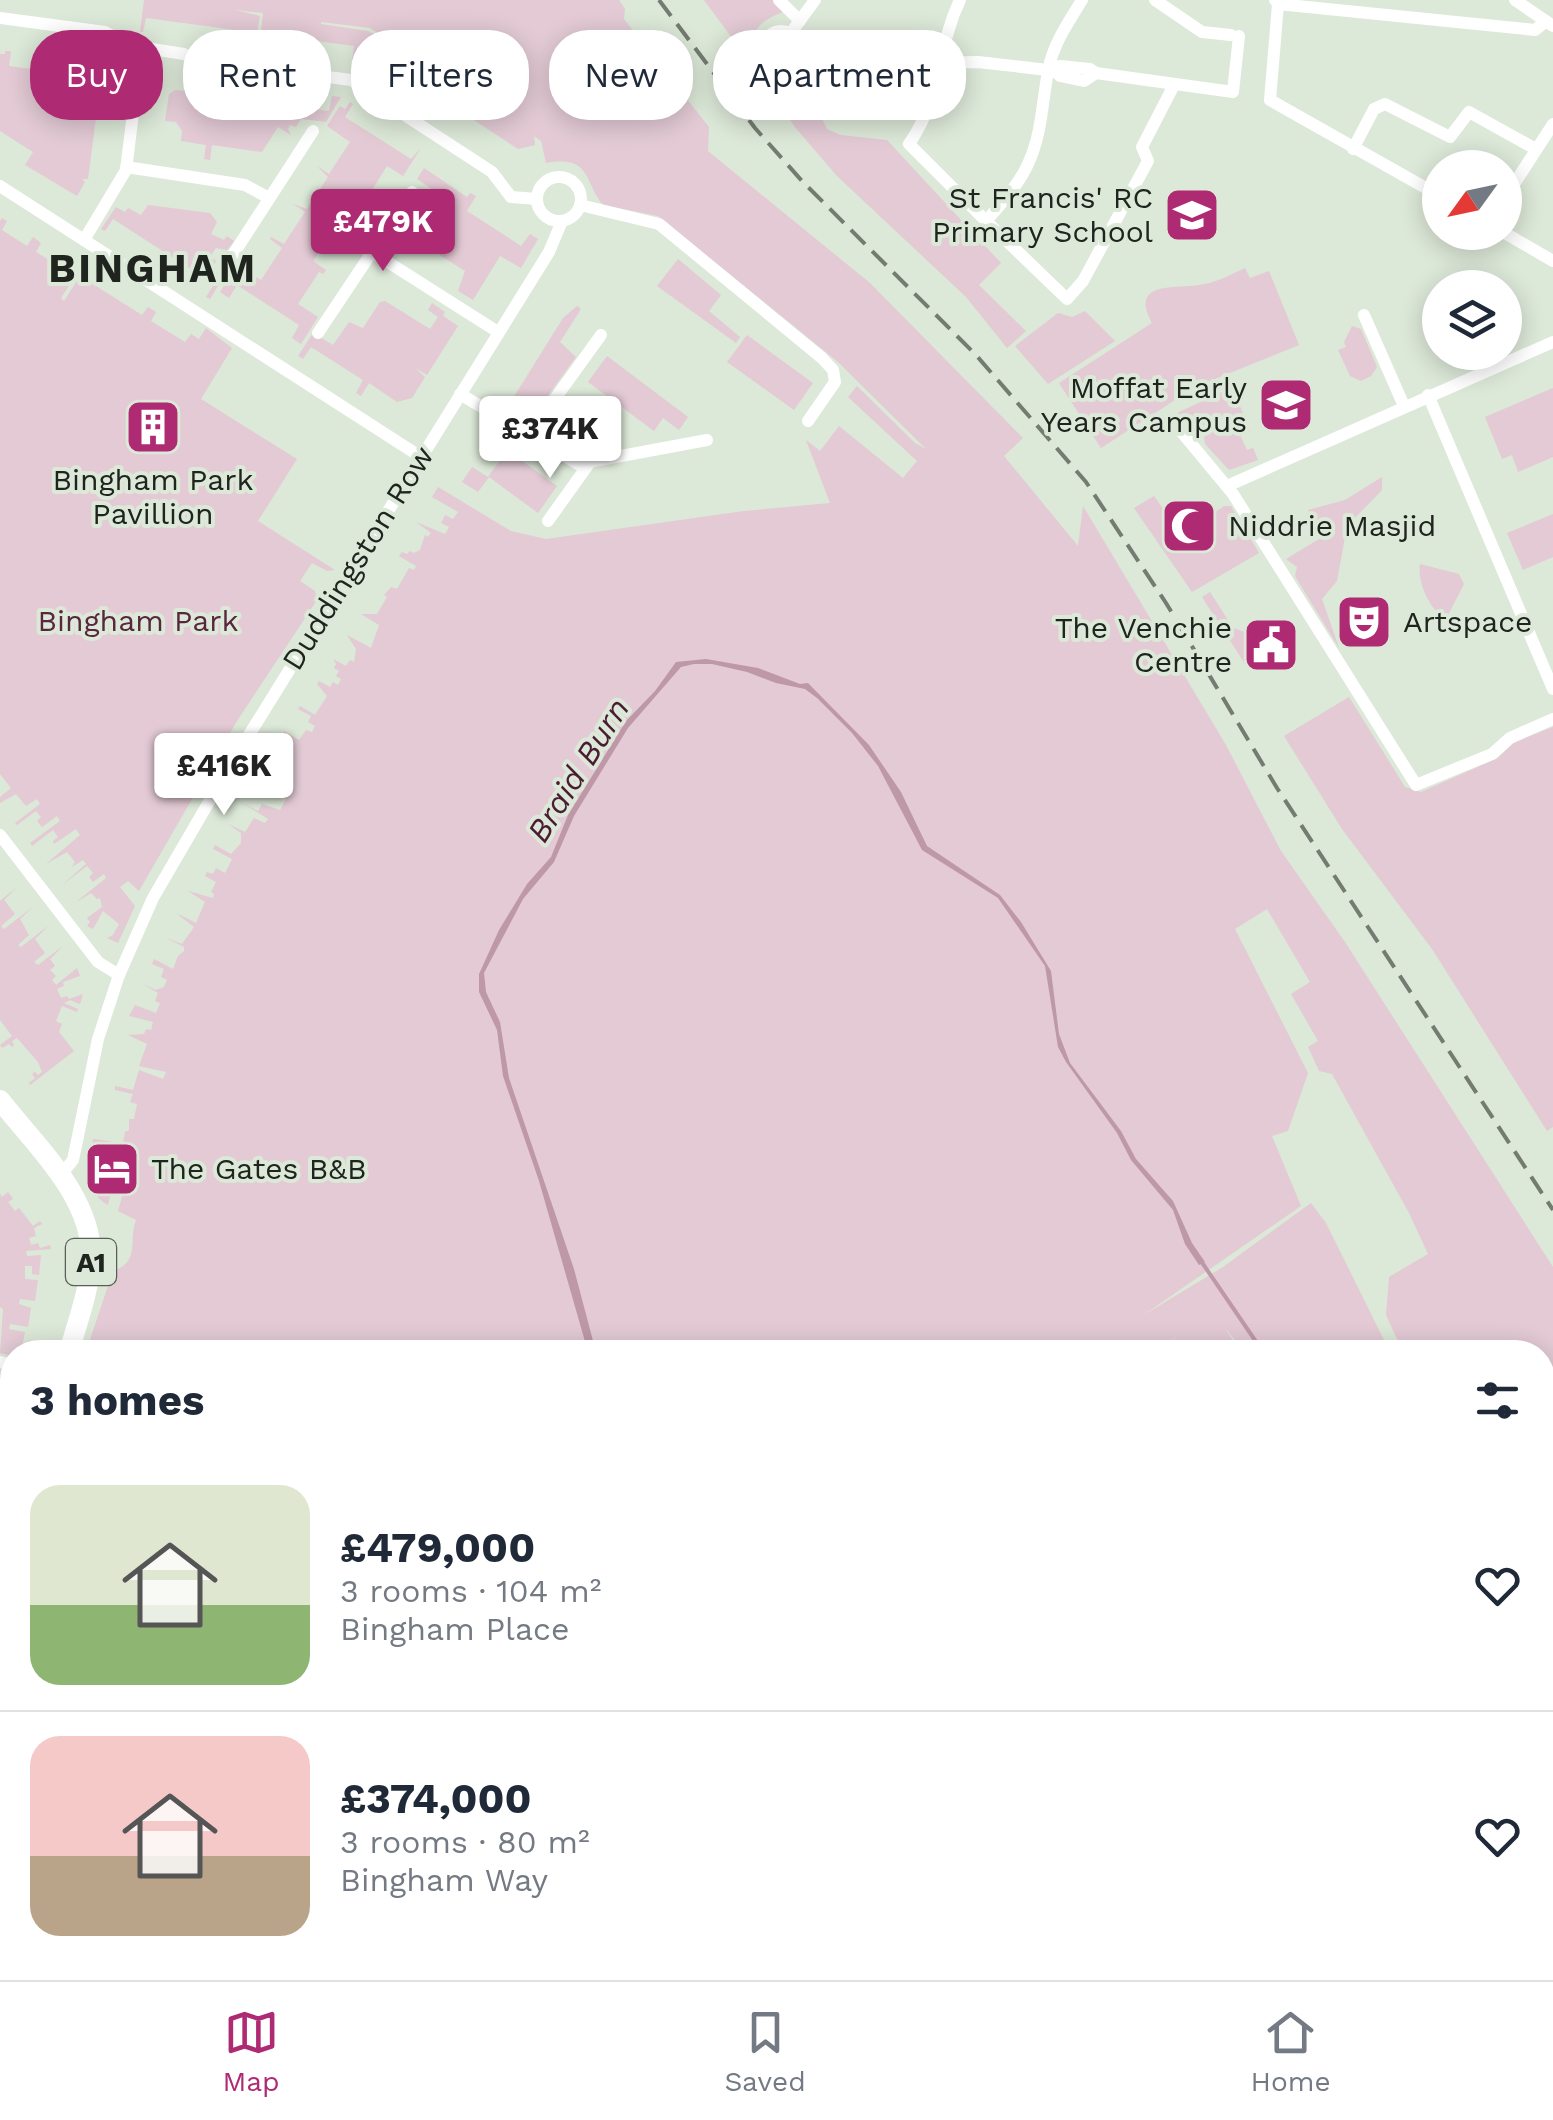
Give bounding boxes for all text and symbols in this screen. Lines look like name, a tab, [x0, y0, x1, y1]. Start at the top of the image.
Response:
chip: Buy	[30, 30, 163, 120]
chip: Rent	[183, 30, 331, 120]
chip: Filters	[351, 30, 529, 120]
chip: New	[549, 30, 693, 120]
chip: Apartment	[713, 30, 966, 120]
north arrow	[1422, 150, 1522, 250]
map controls	[1422, 150, 1522, 370]
place label: St Francis' RC Primary School	[932, 180, 1153, 249]
school or university icon: St Francis' RC Primary School	[1162, 185, 1222, 245]
pin: £479K	[313, 189, 453, 274]
text: £479K	[333, 202, 433, 240]
district label: BINGHAM	[48, 245, 258, 292]
button: layers	[1422, 270, 1522, 370]
place label: Moffat Early Years Campus	[1041, 370, 1248, 439]
school or university icon: Moffat Early Years Campus	[1256, 375, 1316, 435]
pin: £374K	[480, 396, 620, 481]
building icon: Bingham Park Pavillion	[123, 397, 183, 457]
text: £374K	[501, 409, 599, 447]
street label: Duddingston Row	[275, 439, 441, 676]
place label: Bingham Park Pavillion	[53, 462, 254, 531]
mosque icon: Niddrie Masjid	[1159, 496, 1219, 556]
place label: Niddrie Masjid	[1228, 508, 1436, 543]
theatre icon: Artspace	[1334, 592, 1394, 652]
park label: Bingham Park	[38, 603, 239, 638]
place label: Artspace	[1403, 604, 1532, 639]
place label: The Venchie Centre	[1055, 610, 1232, 679]
public building icon: The Venchie Centre	[1241, 615, 1301, 675]
water label: Braid Burn	[519, 691, 637, 849]
pin: £416K	[154, 733, 294, 818]
text: £416K	[176, 746, 272, 784]
hotel icon: The Gates B&B	[82, 1139, 142, 1199]
place label: The Gates B&B	[151, 1151, 367, 1186]
road number: A1	[66, 1239, 116, 1285]
icon: filters	[1470, 1373, 1525, 1428]
text: 3 homes	[30, 1376, 204, 1425]
text: £479,000	[340, 1523, 535, 1572]
icon: home	[110, 1525, 230, 1645]
icon: heart	[1470, 1558, 1525, 1613]
text: 3 rooms · 104 m²	[340, 1572, 601, 1610]
text: Bingham Place	[340, 1610, 569, 1648]
text: £374,000	[340, 1774, 532, 1823]
icon: home	[110, 1776, 230, 1896]
icon: heart	[1470, 1809, 1525, 1864]
text: 3 rooms · 80 m²	[340, 1823, 590, 1861]
text: Bingham Way	[340, 1861, 548, 1899]
tab: Map	[222, 2005, 280, 2098]
tab: Saved	[724, 2005, 806, 2098]
tab: Home	[1251, 2005, 1331, 2098]

